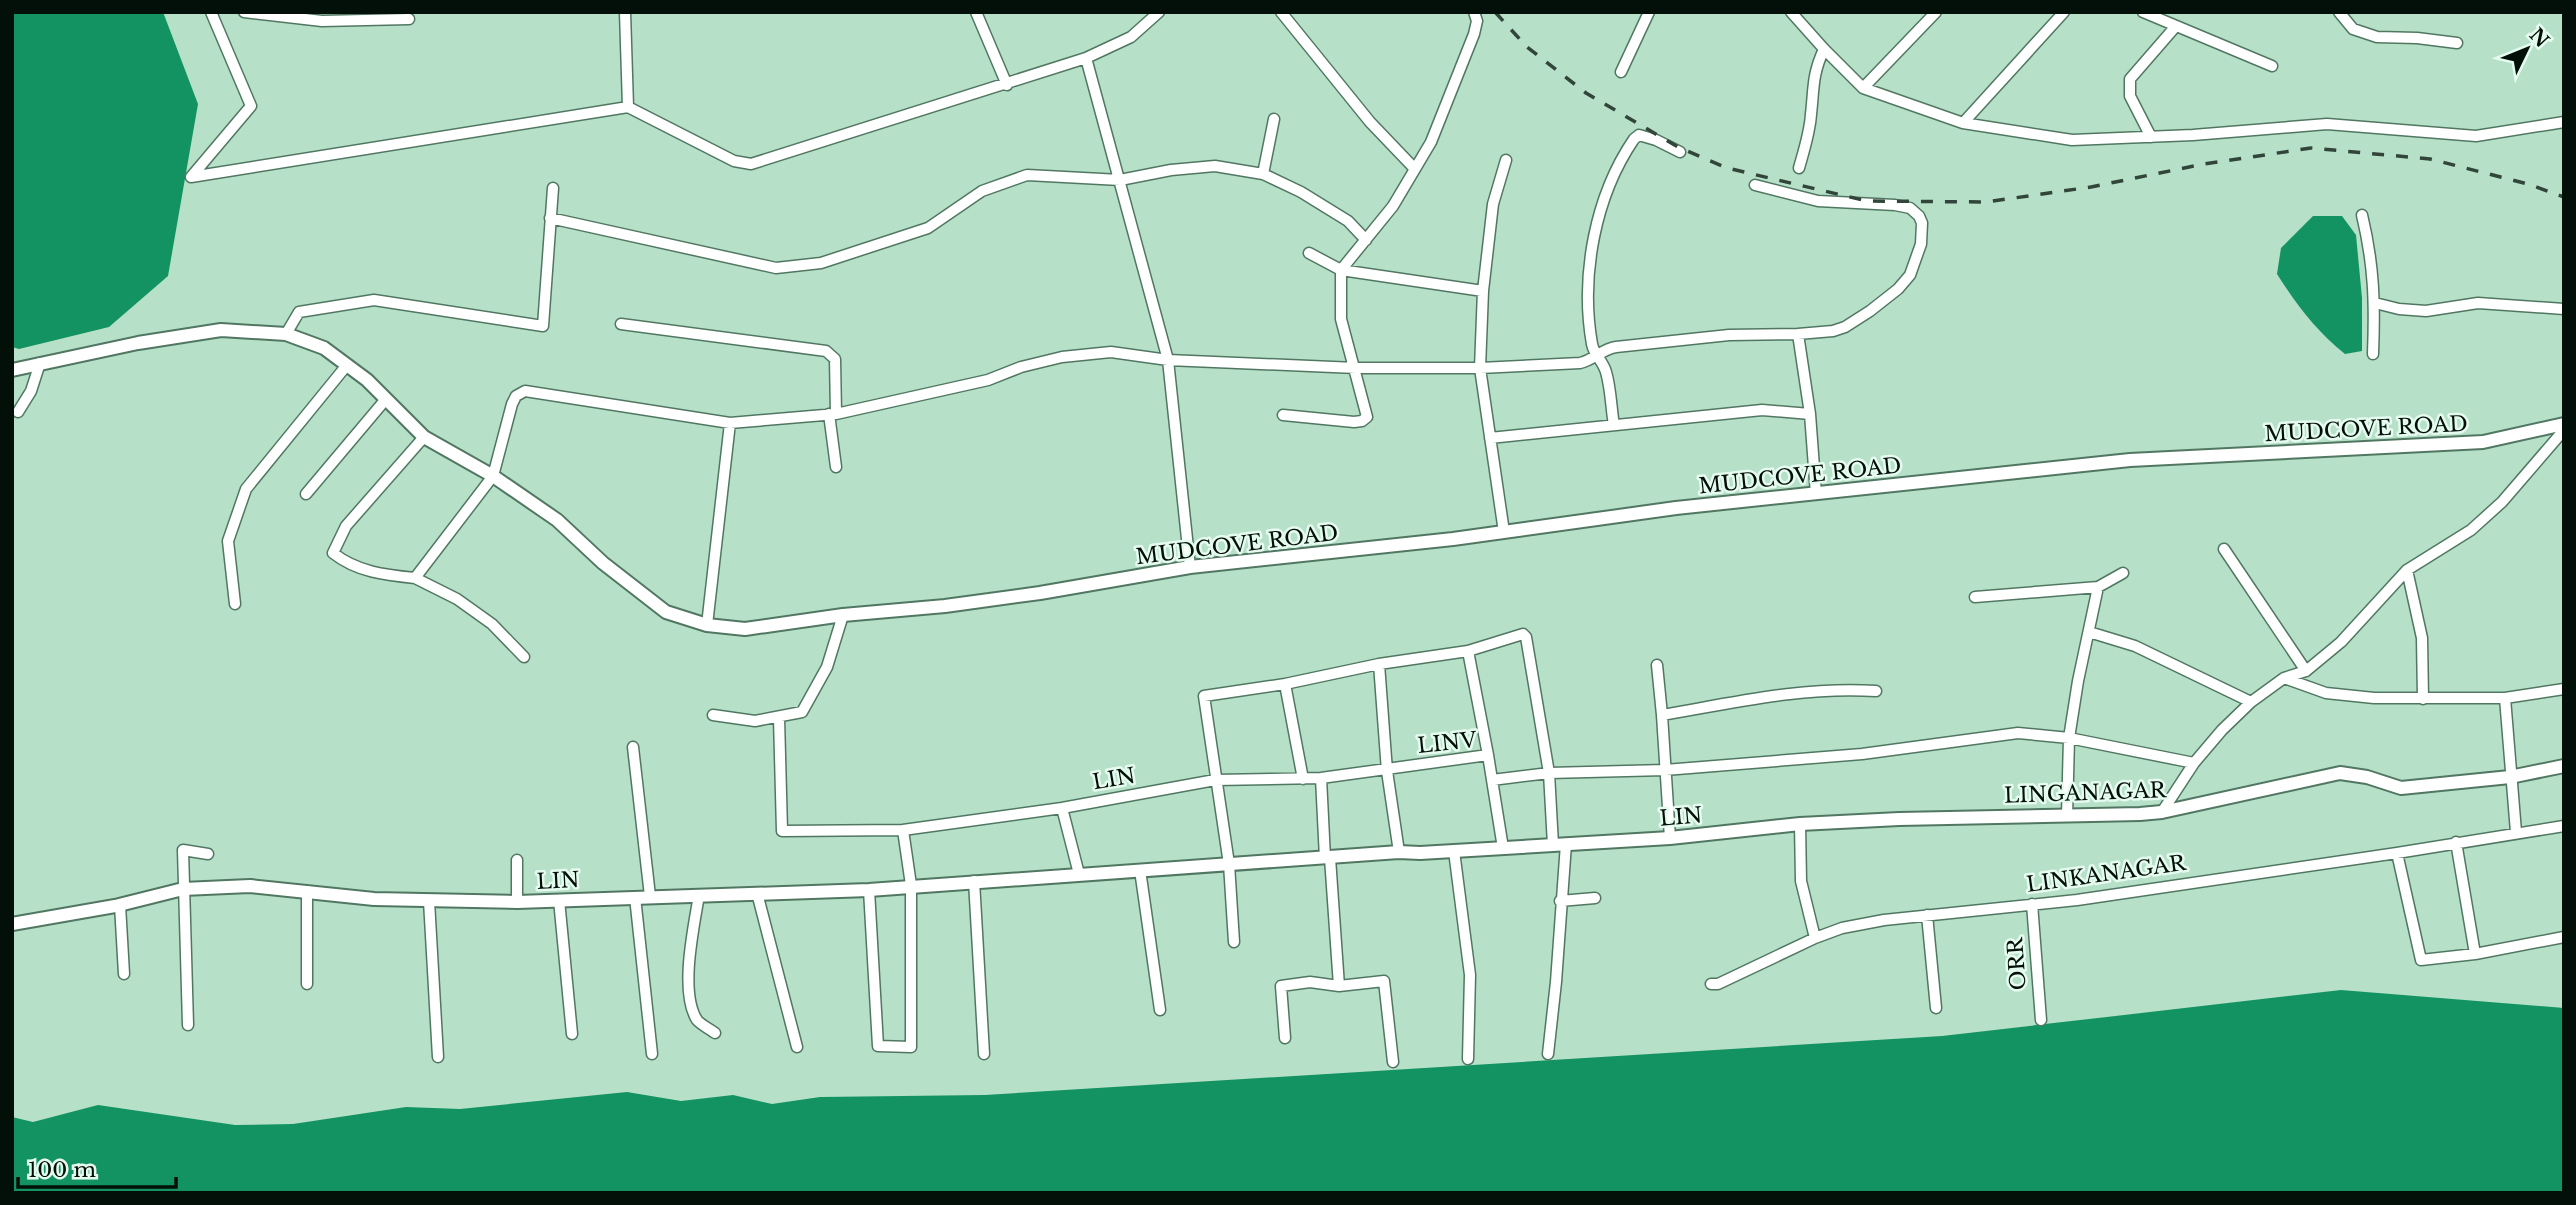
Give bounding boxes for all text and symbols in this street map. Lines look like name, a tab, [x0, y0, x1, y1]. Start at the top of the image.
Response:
north arrow	[2492, 14, 2562, 84]
text: N	[2525, 23, 2554, 52]
street label: MUDCOVE ROAD	[2264, 411, 2468, 447]
street label: MUDCOVE ROAD	[1697, 452, 1903, 500]
street label: MUDCOVE ROAD	[1134, 520, 1340, 570]
street label: LINV	[1416, 727, 1478, 759]
street label: LIN	[1091, 762, 1137, 796]
street label: LINGANAGAR	[2004, 777, 2168, 809]
street label: LIN	[1658, 802, 1704, 832]
street label: LINKANAGAR	[2025, 850, 2189, 898]
street label: LIN	[536, 867, 580, 895]
street label: ORR	[2002, 935, 2032, 991]
scale bar	[18, 1146, 175, 1190]
text: 100 m	[28, 1157, 96, 1183]

